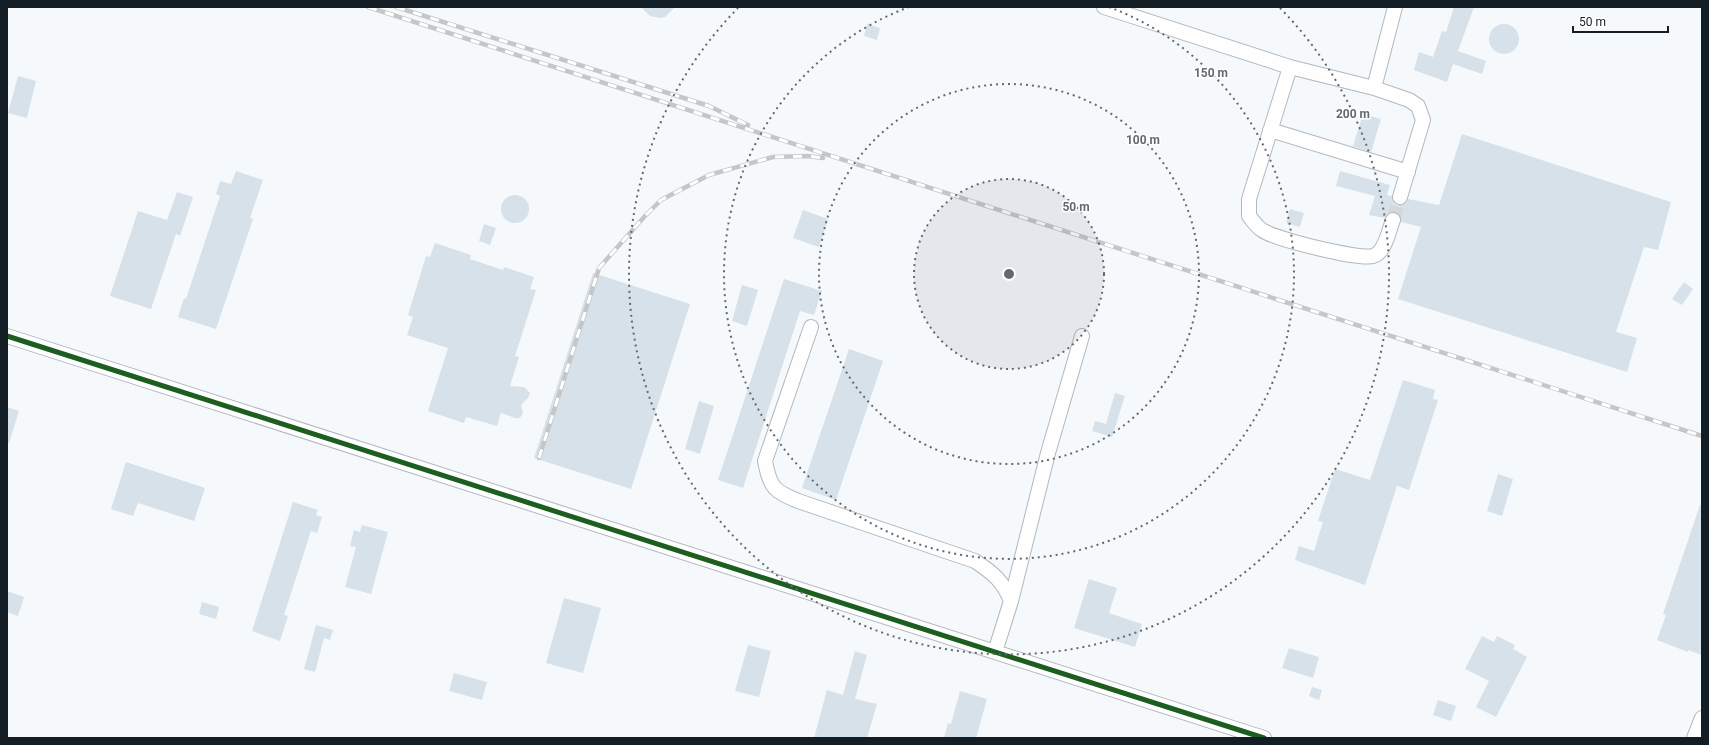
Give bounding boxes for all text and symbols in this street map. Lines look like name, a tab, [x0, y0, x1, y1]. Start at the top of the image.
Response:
scale bar	[1573, 8, 1668, 34]
text: 50 m	[1579, 15, 1606, 29]
text: 150 m	[1194, 66, 1228, 80]
text: 200 m	[1336, 107, 1370, 121]
text: 100 m	[1126, 133, 1160, 147]
text: 50 m	[1062, 200, 1090, 214]
centre of rings	[1002, 267, 1016, 281]

